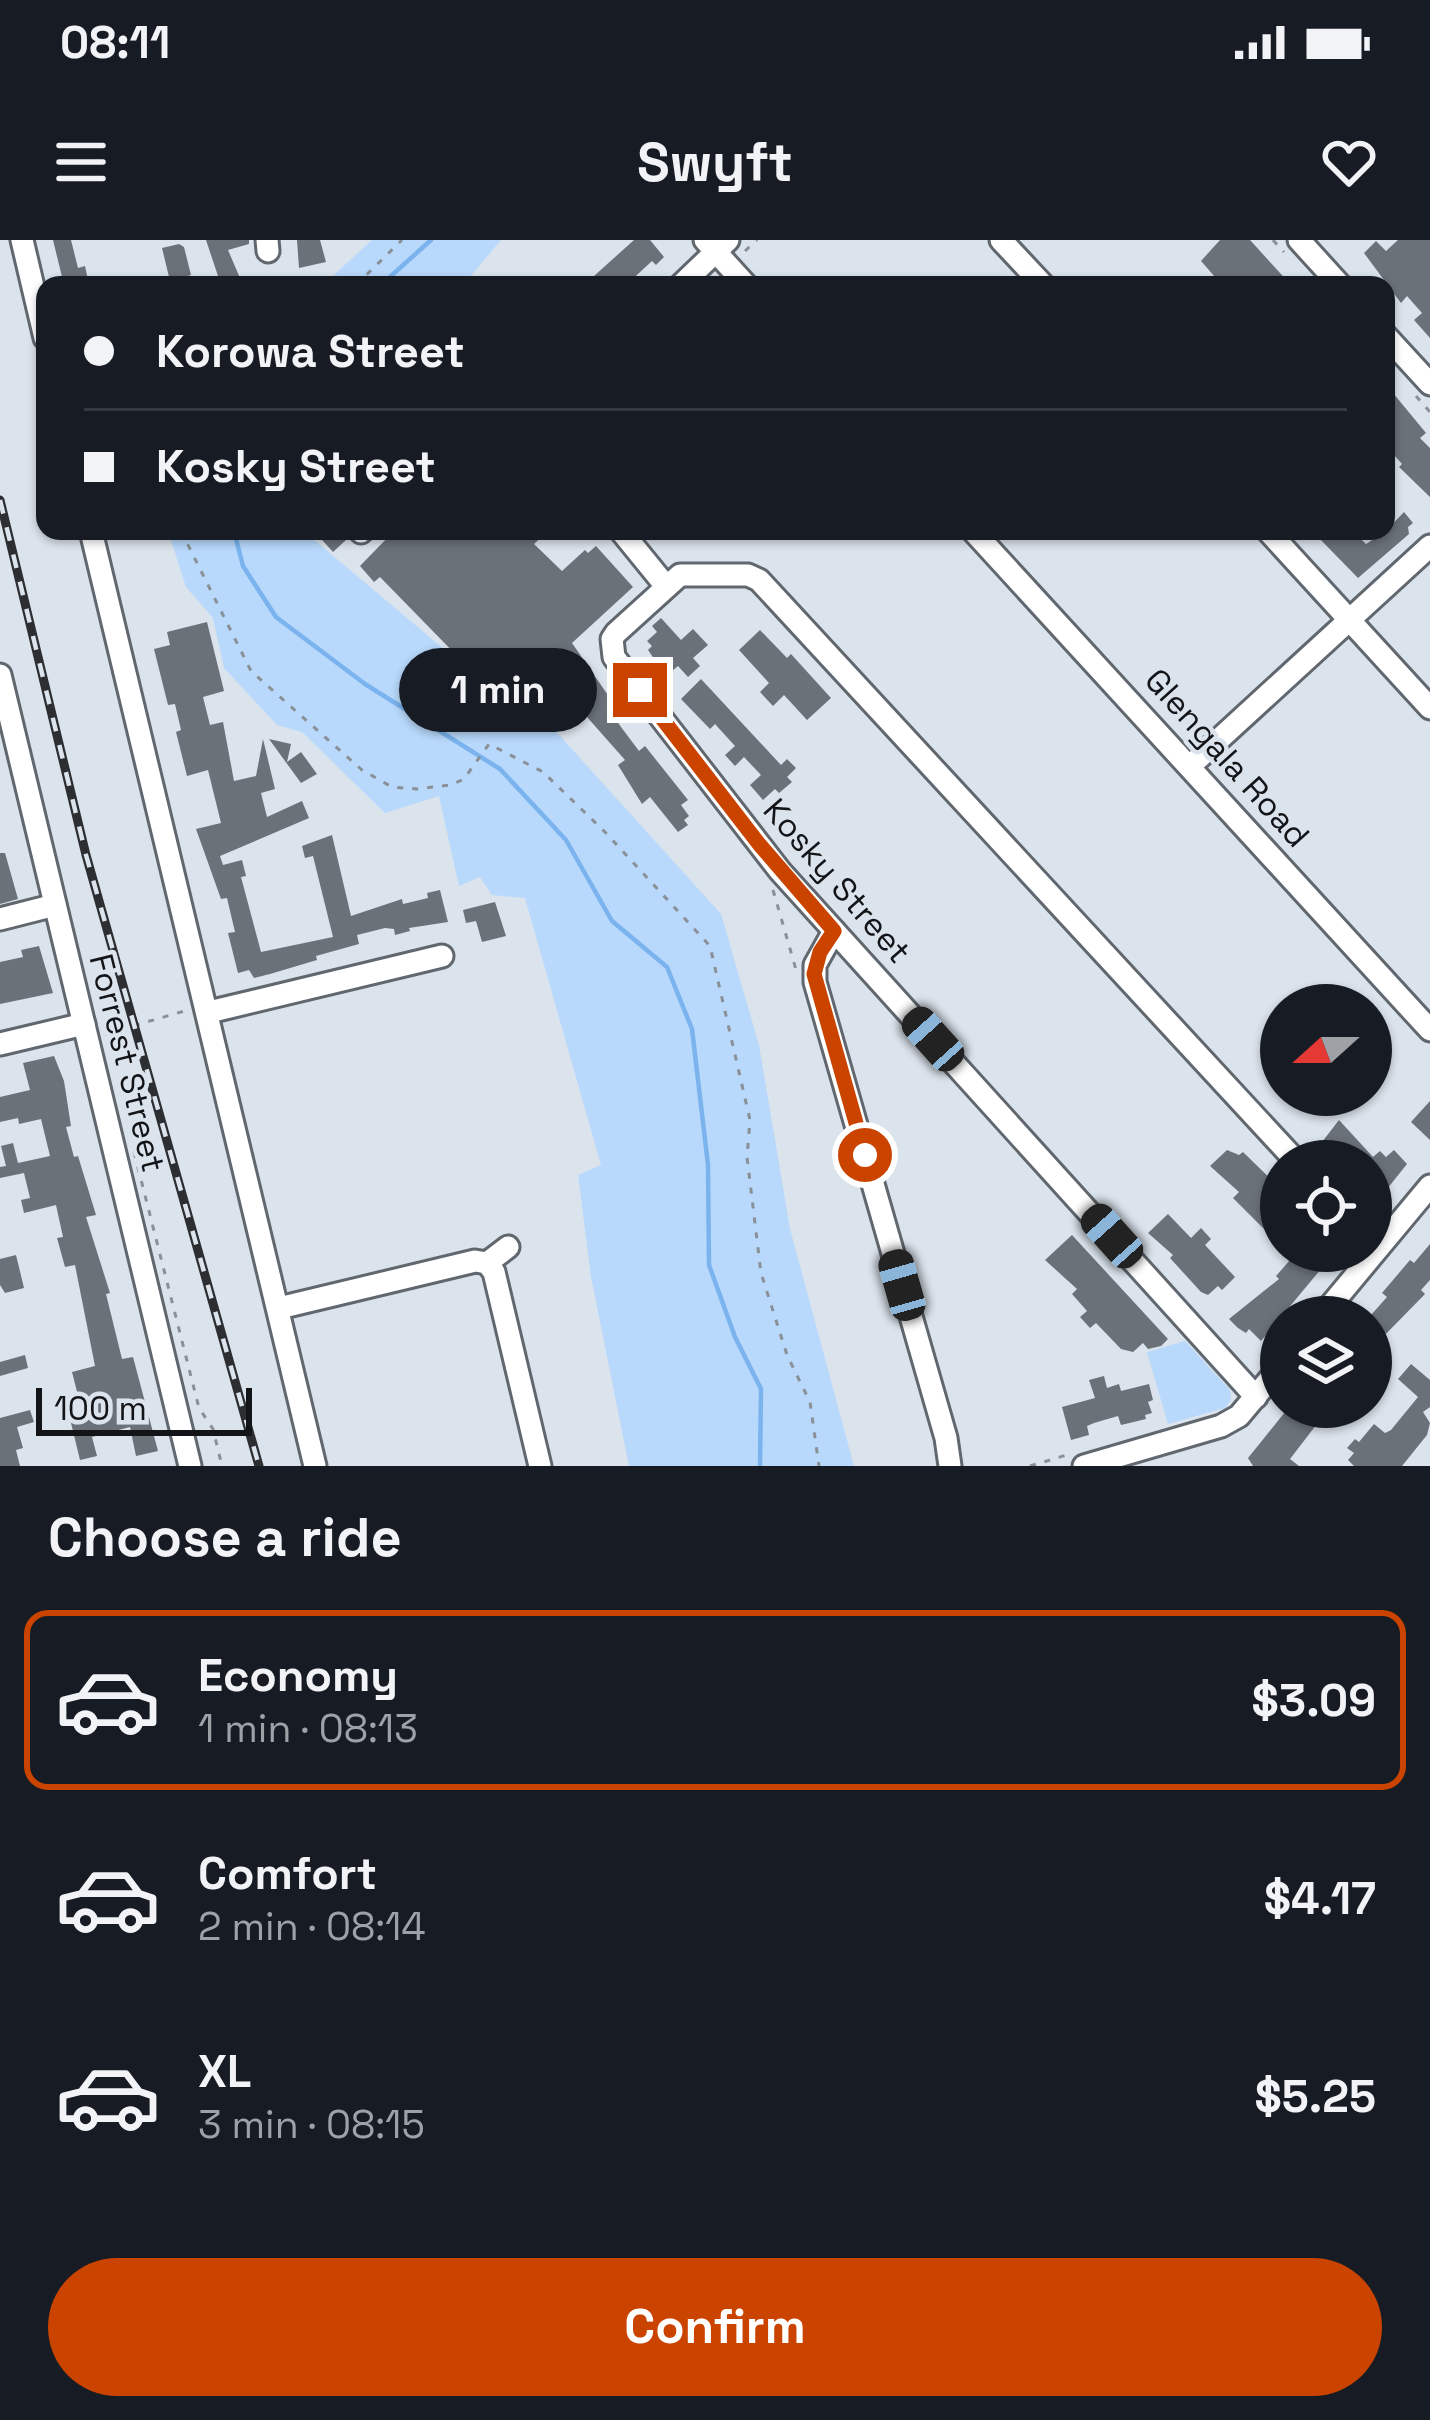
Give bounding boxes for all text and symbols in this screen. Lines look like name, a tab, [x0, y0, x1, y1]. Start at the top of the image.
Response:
text: 08:11	[60, 14, 170, 71]
text: Swyft	[637, 128, 793, 197]
icon: menu	[48, 129, 114, 195]
icon: heart	[1316, 129, 1382, 195]
text: Korowa Street	[156, 323, 465, 380]
text: Kosky Street	[156, 438, 436, 495]
callout: 1 min	[400, 648, 598, 732]
street label: Glengala Road	[1136, 660, 1318, 856]
route end	[613, 663, 667, 717]
text: 1 min	[450, 665, 546, 714]
street label: Kosky Street	[754, 790, 920, 972]
street label: Forrest Street	[80, 950, 174, 1176]
north arrow	[1260, 984, 1392, 1116]
map controls	[1260, 984, 1392, 1428]
car	[896, 1000, 970, 1078]
route start	[838, 1128, 892, 1182]
button: locate	[1260, 1140, 1392, 1272]
car	[1075, 1197, 1149, 1275]
car	[875, 1245, 929, 1325]
button: layers	[1260, 1296, 1392, 1428]
scale bar	[36, 1382, 252, 1435]
text: 100 m	[54, 1388, 147, 1430]
text: Choose a ride	[48, 1503, 402, 1572]
icon: car	[54, 1646, 162, 1754]
text: Economy	[198, 1647, 398, 1704]
text: $3.09	[1252, 1672, 1376, 1729]
text: 1 min · 08:13	[198, 1704, 418, 1753]
icon: car	[54, 1844, 162, 1952]
text: Comfort	[198, 1845, 377, 1902]
text: $4.17	[1264, 1870, 1376, 1927]
text: 2 min · 08:14	[198, 1902, 426, 1951]
icon: car	[54, 2042, 162, 2150]
text: XL	[198, 2043, 251, 2100]
text: $5.25	[1255, 2068, 1376, 2125]
text: 3 min · 08:15	[198, 2100, 425, 2149]
button: Confirm	[48, 2258, 1382, 2396]

